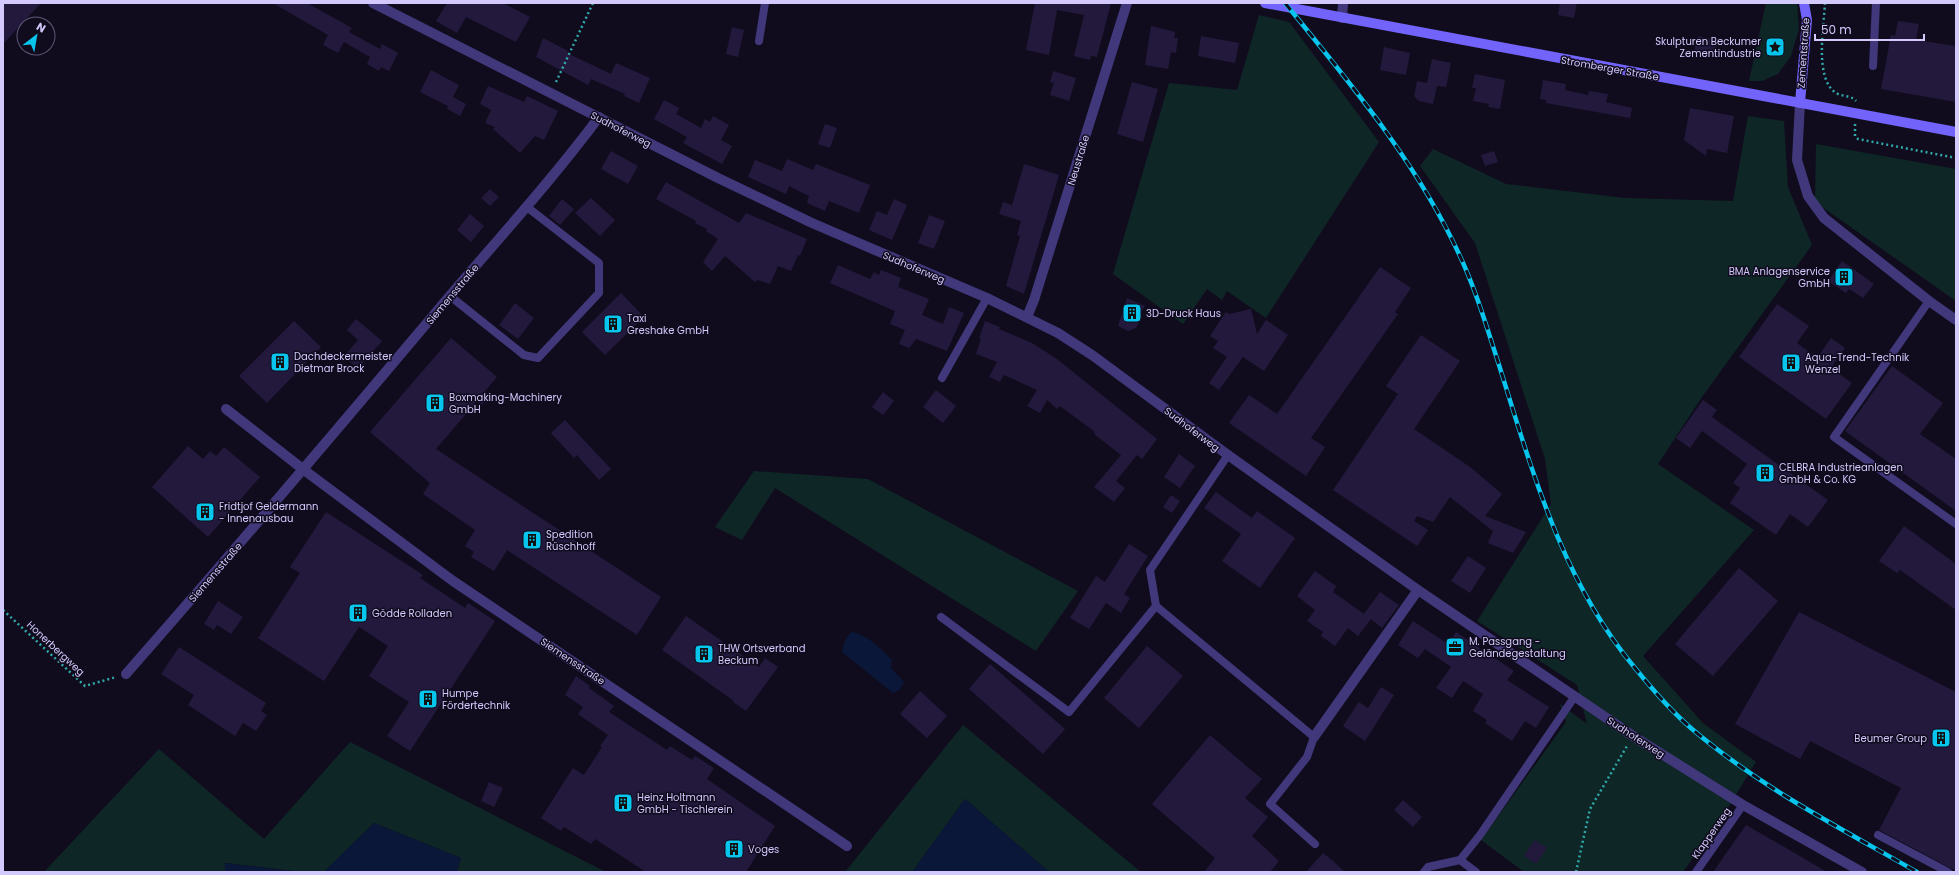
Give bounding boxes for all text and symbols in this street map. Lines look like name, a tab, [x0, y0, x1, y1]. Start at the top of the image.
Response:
north arrow	[16, 16, 56, 56]
scale bar	[1815, 16, 1924, 42]
street label: Zementstraße	[1794, 17, 1813, 89]
text: N	[33, 18, 49, 36]
text: 50 m	[1821, 21, 1852, 38]
place label: Skulpturen Beckumer Zementindustrie	[1655, 34, 1761, 61]
place icon: Skulpturen Beckumer Zementindustrie	[1764, 36, 1786, 58]
street label: Stromberger Straße	[1560, 53, 1660, 84]
street label: Sudhoferweg	[588, 108, 654, 151]
street label: Neustraße	[1064, 133, 1093, 187]
street label: Sudhoferweg	[880, 248, 947, 287]
street label: Siemensstraße	[423, 261, 482, 328]
place label: BMA Anlagenservice GmbH	[1729, 264, 1830, 291]
building icon: BMA Anlagenservice GmbH	[1833, 266, 1855, 288]
building icon: 3D-Druck Haus	[1121, 302, 1143, 324]
place label: 3D-Druck Haus	[1146, 306, 1221, 321]
place label: Taxi Greshake GmbH	[627, 311, 709, 338]
building icon: Taxi Greshake GmbH	[602, 313, 624, 335]
place label: Dachdeckermeister Dietmar Brock	[294, 349, 392, 376]
place label: Aqua-Trend-Technik Wenzel	[1805, 350, 1910, 377]
building icon: Dachdeckermeister Dietmar Brock	[269, 351, 291, 373]
building icon: Aqua-Trend-Technik Wenzel	[1780, 352, 1802, 374]
place label: Boxmaking-Machinery GmbH	[449, 390, 562, 417]
building icon: Boxmaking-Machinery GmbH	[424, 392, 446, 414]
street label: Sudhoferweg	[1161, 403, 1223, 455]
place label: CELBRA Industrieanlagen GmbH & Co. KG	[1779, 460, 1903, 487]
building icon: CELBRA Industrieanlagen GmbH & Co. KG	[1754, 462, 1776, 484]
place label: Fridtjof Geldermann - Innenausbau	[219, 499, 318, 526]
building icon: Fridtjof Geldermann - Innenausbau	[194, 501, 216, 523]
place label: Spedition Rüschhoff	[546, 527, 596, 554]
building icon: Spedition Rüschhoff	[521, 529, 543, 551]
street label: Siemensstraße	[185, 539, 246, 606]
building icon: Gödde Rolladen	[347, 602, 369, 624]
place label: Gödde Rolladen	[372, 606, 452, 621]
street label: Honerbergweg	[23, 618, 88, 679]
street label: Siemensstraße	[537, 634, 608, 689]
place label: M. Passgang - Geländegestaltung	[1469, 634, 1566, 661]
office icon: M. Passgang - Geländegestaltung	[1444, 636, 1466, 658]
place label: THW Ortsverband Beckum	[718, 641, 805, 668]
building icon: THW Ortsverband Beckum	[693, 643, 715, 665]
place label: Humpe Fördertechnik	[442, 686, 511, 713]
building icon: Humpe Fördertechnik	[417, 688, 439, 710]
street label: Sudhoferweg	[1604, 713, 1668, 762]
building icon: Beumer Group	[1930, 727, 1952, 749]
place label: Beumer Group	[1854, 731, 1927, 746]
place label: Heinz Holtmann GmbH - Tischlerein	[637, 790, 733, 817]
building icon: Heinz Holtmann GmbH - Tischlerein	[612, 792, 634, 814]
street label: Klapperweg	[1688, 804, 1735, 862]
building icon: Voges	[723, 838, 745, 860]
place label: Voges	[748, 842, 779, 857]

